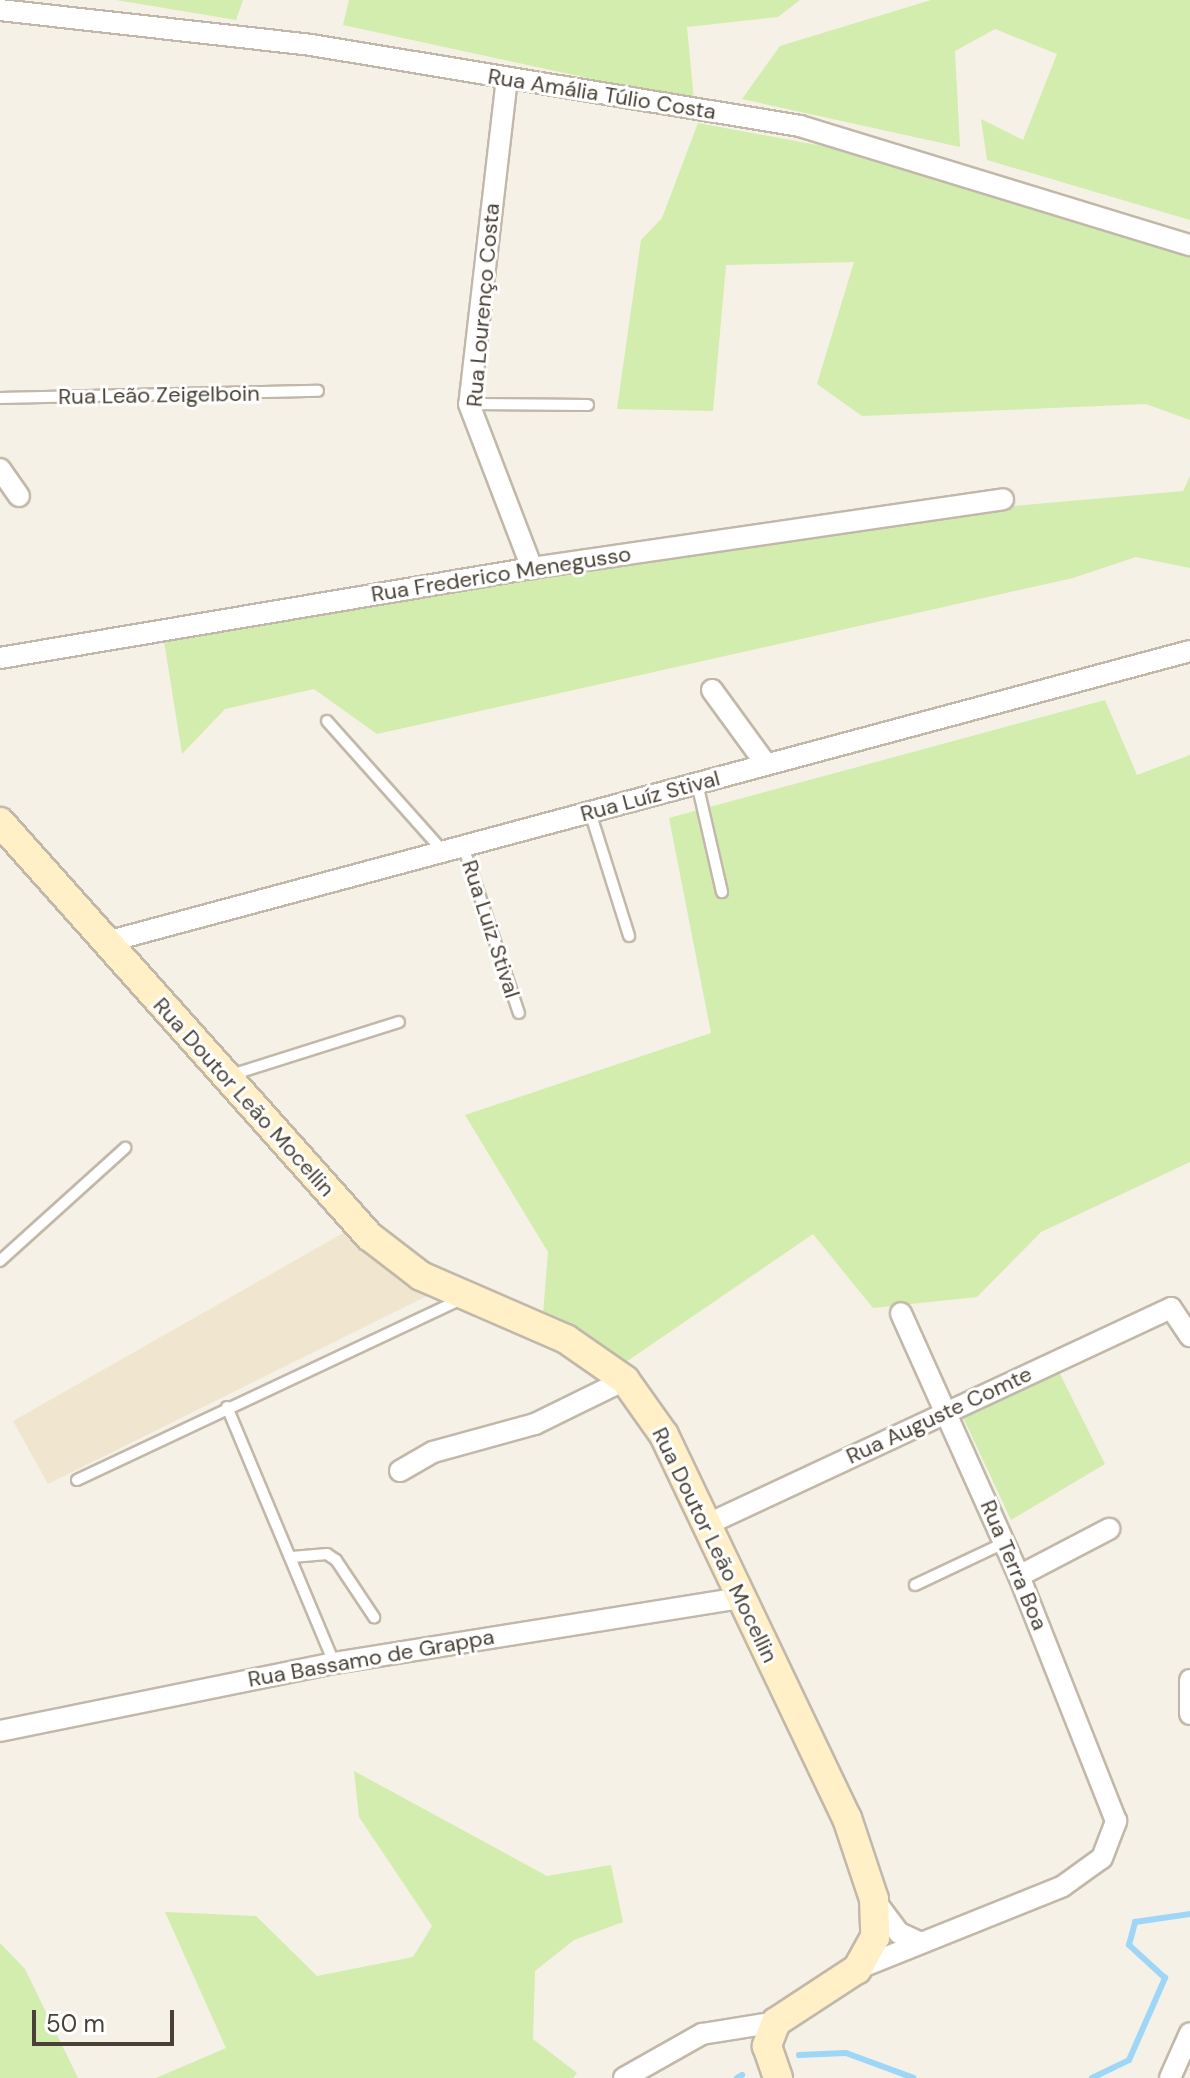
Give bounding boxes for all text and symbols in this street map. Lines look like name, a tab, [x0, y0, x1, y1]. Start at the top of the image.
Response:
street label: Rua Amália Túlio Costa	[486, 63, 718, 125]
street label: Rua Lourenço Costa	[461, 202, 505, 408]
street label: Rua Leão Zeigelboin	[58, 380, 260, 410]
street label: Rua Frederico Menegusso	[369, 540, 633, 608]
street label: Rua Luíz Stival	[577, 765, 723, 827]
street label: Rua Luiz Stival	[456, 857, 526, 1001]
street label: Rua Doutor Leão Mocellin	[148, 992, 340, 1202]
street label: Rua Auguste Comte	[842, 1360, 1036, 1470]
street label: Rua Doutor Leão Mocellin	[646, 1423, 784, 1667]
street label: Rua Terra Boa	[975, 1496, 1053, 1634]
street label: Rua Bassamo de Grappa	[246, 1623, 496, 1693]
scale bar	[36, 1994, 178, 2044]
text: 50 m	[46, 2008, 105, 2039]

